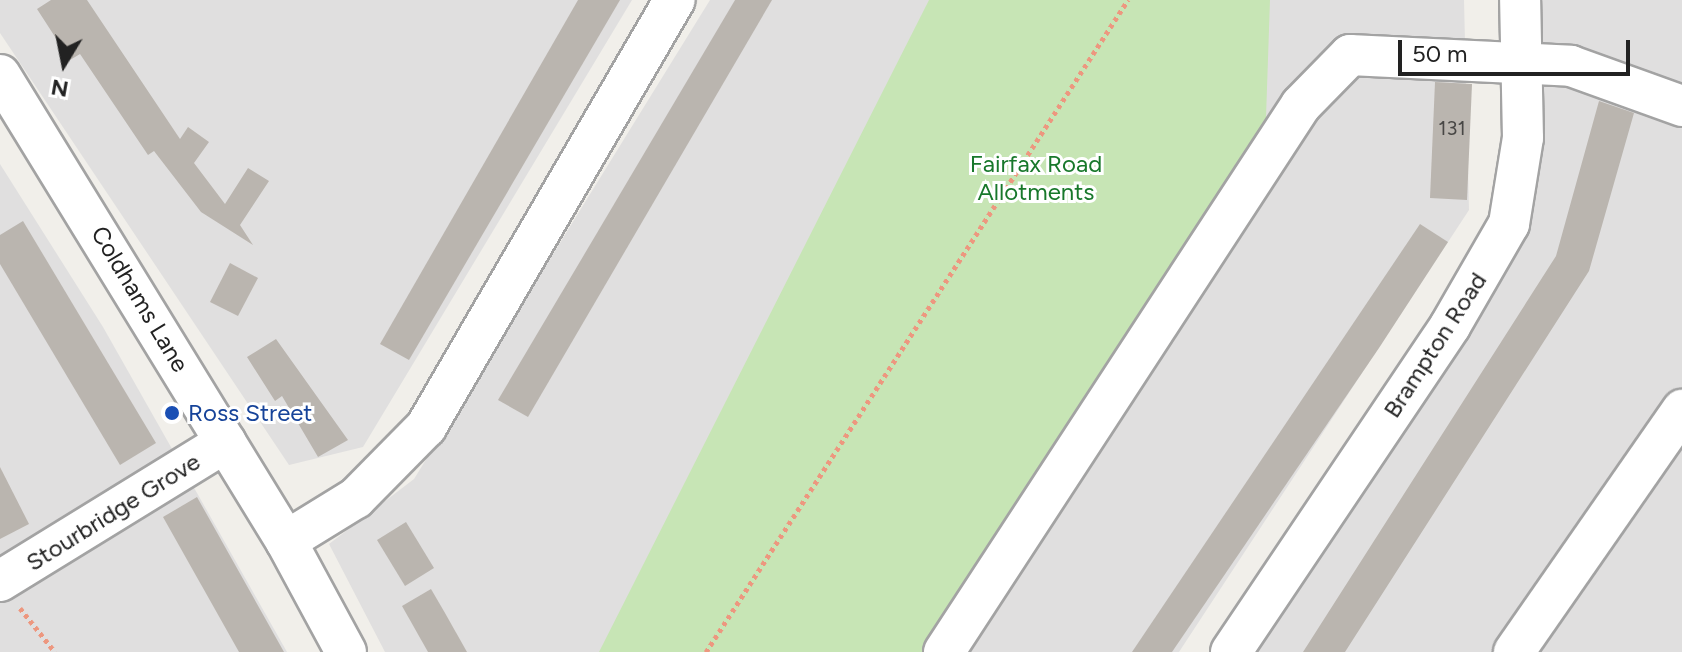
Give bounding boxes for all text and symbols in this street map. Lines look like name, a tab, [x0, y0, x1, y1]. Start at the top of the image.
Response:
north arrow	[24, 24, 104, 104]
scale bar	[1402, 24, 1634, 74]
text: 50 m	[1412, 39, 1468, 68]
text: N	[49, 73, 70, 103]
house number: 131	[1438, 116, 1466, 140]
park label: Fairfax Road Allotments	[970, 150, 1102, 206]
street label: Coldhams Lane	[85, 221, 195, 377]
street label: Brampton Road	[1377, 267, 1493, 423]
place label: Ross Street	[188, 399, 312, 427]
marker: Ross Street	[163, 404, 181, 422]
street label: Stourbridge Grove	[21, 447, 205, 577]

